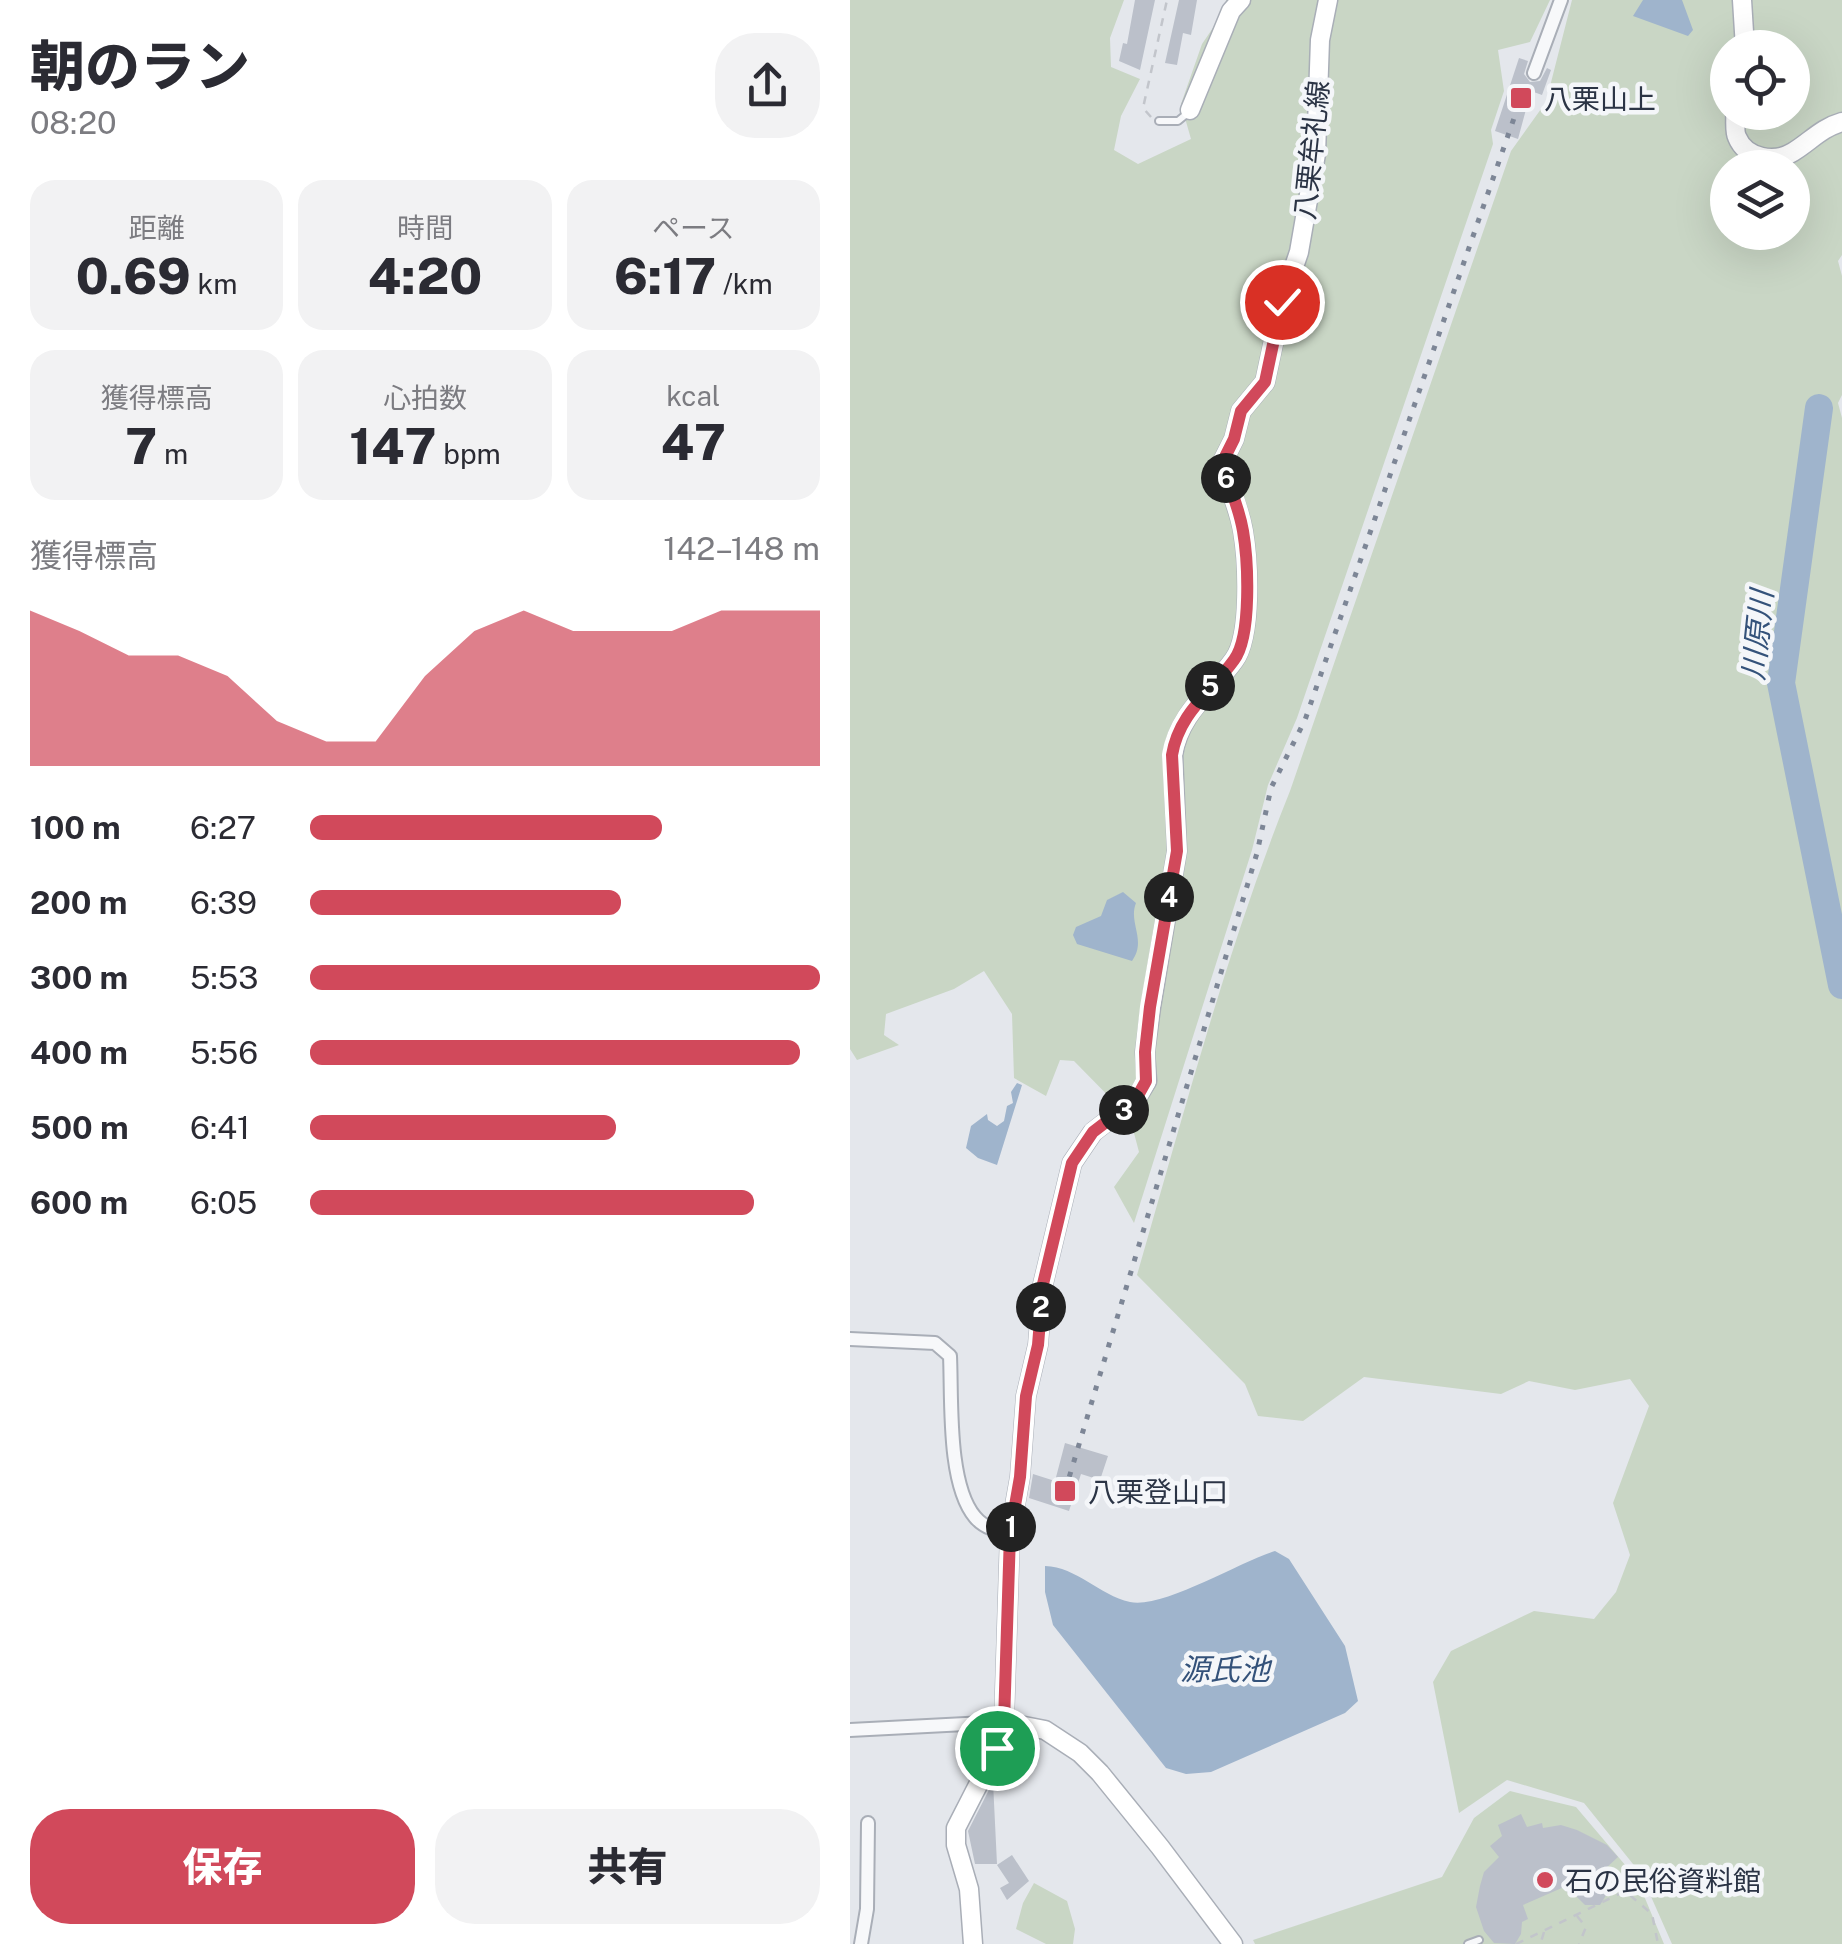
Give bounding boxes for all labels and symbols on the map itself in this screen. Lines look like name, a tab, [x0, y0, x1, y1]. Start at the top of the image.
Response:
street label: 八栗牟礼線	[1287, 79, 1335, 221]
place label: 八栗山上	[1544, 82, 1656, 115]
marker: 八栗山上	[1508, 85, 1534, 111]
pin	[1240, 260, 1325, 345]
pin: 6	[1201, 453, 1251, 503]
water label: 川原川	[1734, 585, 1780, 682]
pin: 5	[1185, 661, 1235, 711]
pin: 4	[1144, 872, 1194, 922]
pin: 3	[1099, 1085, 1149, 1135]
pin: 2	[1016, 1282, 1066, 1332]
place label: 八栗登山口	[1088, 1475, 1228, 1508]
marker: 八栗登山口	[1052, 1478, 1078, 1504]
pin: 1	[986, 1502, 1036, 1552]
water label: 源氏池	[1180, 1651, 1273, 1687]
pin	[955, 1706, 1040, 1791]
place label: 石の民俗資料館	[1565, 1864, 1761, 1897]
marker: 石の民俗資料館	[1534, 1869, 1556, 1891]

